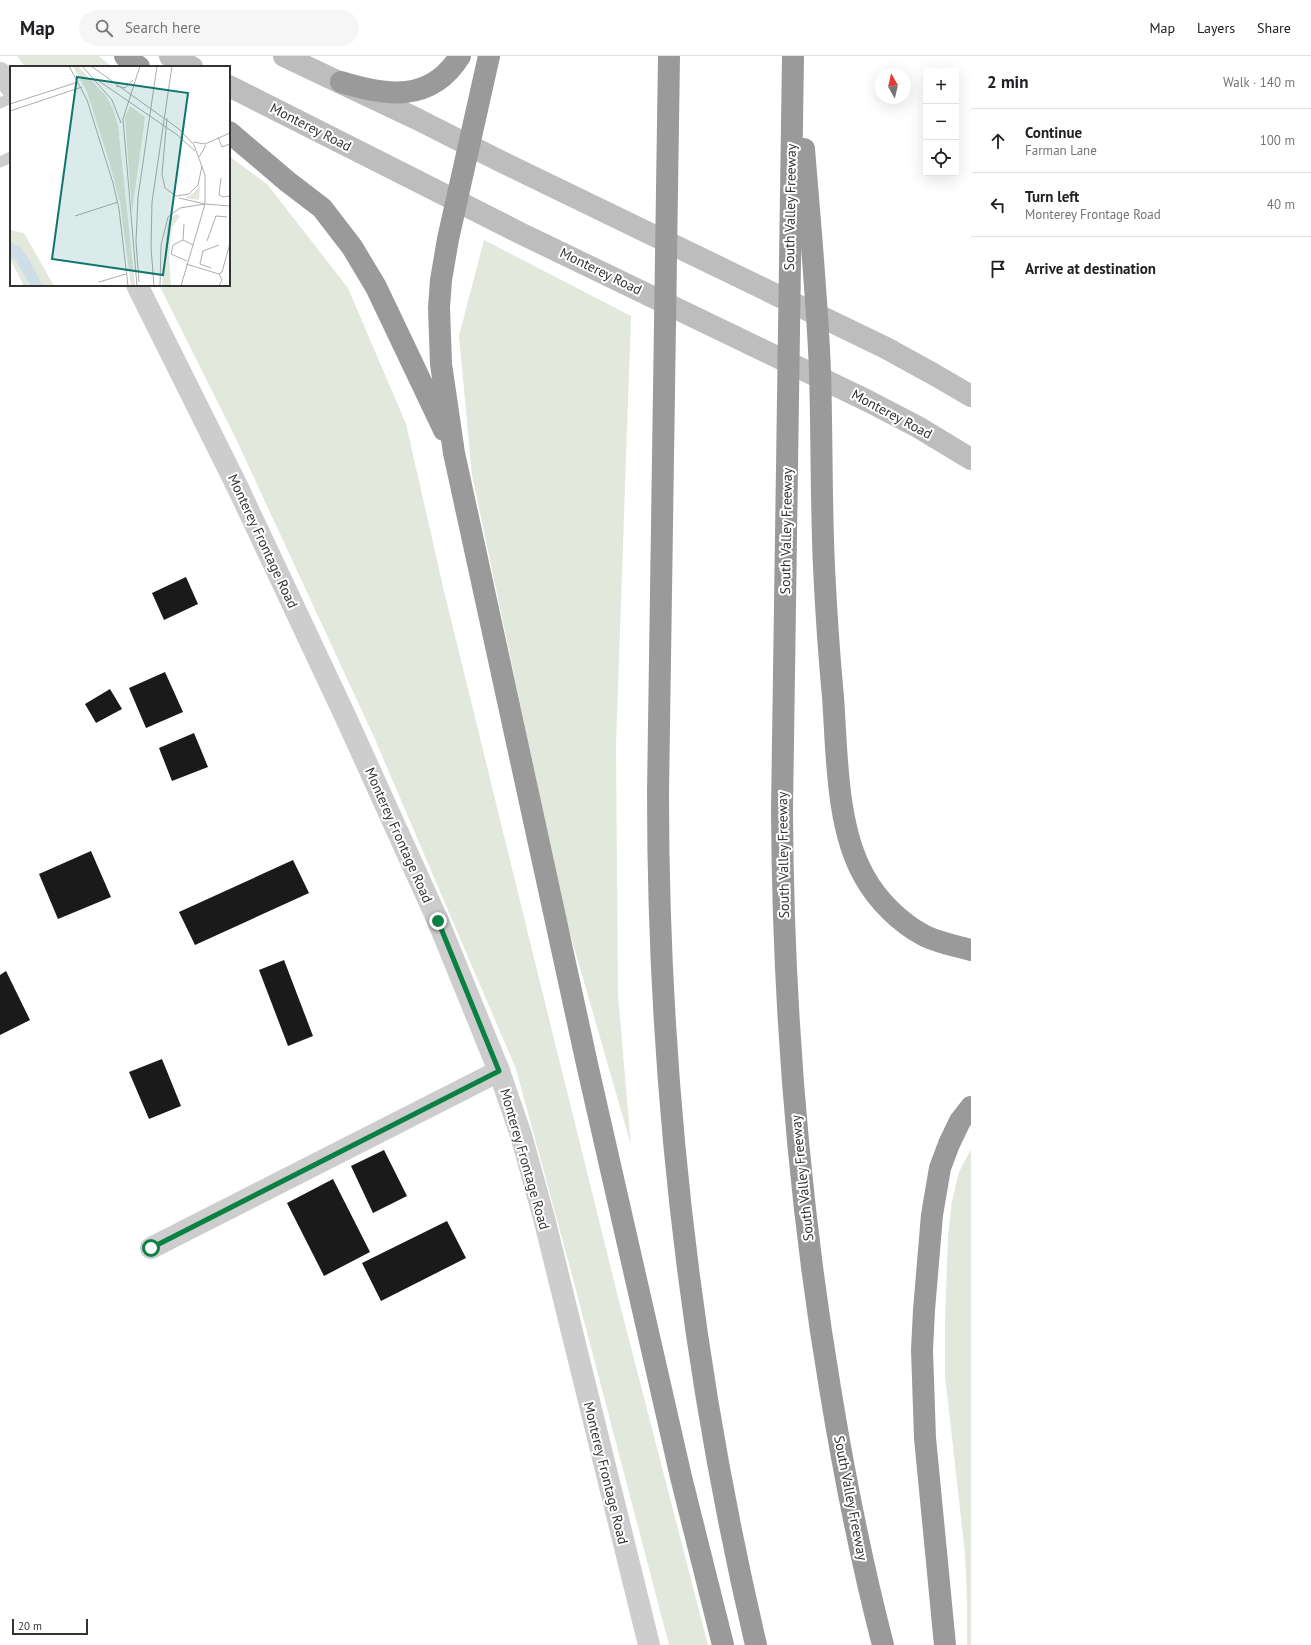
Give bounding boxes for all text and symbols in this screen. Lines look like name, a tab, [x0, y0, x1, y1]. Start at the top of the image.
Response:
search box	[79, 10, 359, 46]
text: Map	[20, 16, 55, 40]
icon: search	[93, 17, 115, 39]
text: Search here	[125, 18, 201, 37]
text: Map	[1149, 19, 1175, 37]
text: Layers	[1197, 19, 1235, 37]
text: Share	[1257, 19, 1291, 37]
inset map	[10, 66, 230, 286]
north arrow	[875, 68, 911, 104]
map controls	[923, 68, 959, 176]
button: +	[923, 68, 959, 104]
text: 2 min	[987, 71, 1028, 93]
text: Walk · 140 m	[1223, 74, 1295, 91]
street label: Monterey Road	[267, 99, 355, 155]
button: −	[923, 104, 959, 140]
text: Continue	[1025, 123, 1082, 142]
icon: ahead	[987, 130, 1009, 152]
text: 100 m	[1260, 132, 1295, 149]
button: locate	[923, 140, 959, 176]
text: Farman Lane	[1025, 142, 1097, 159]
street label: South Valley Freeway	[780, 143, 800, 271]
text: Turn left	[1025, 187, 1079, 206]
icon: left	[987, 194, 1009, 216]
text: 40 m	[1267, 196, 1295, 213]
text: Monterey Frontage Road	[1025, 206, 1161, 223]
street label: Monterey Road	[557, 243, 645, 299]
icon: arrive	[987, 258, 1009, 280]
text: Arrive at destination	[1025, 259, 1156, 278]
street label: Monterey Road	[849, 385, 935, 443]
street label: South Valley Freeway	[776, 467, 796, 595]
street label: Monterey Frontage Road	[224, 471, 302, 611]
street label: Monterey Frontage Road	[361, 765, 437, 905]
street label: South Valley Freeway	[773, 791, 793, 919]
route end	[429, 912, 447, 930]
street label: Monterey Frontage Road	[496, 1086, 554, 1232]
street label: South Valley Freeway	[786, 1114, 818, 1242]
route start	[142, 1239, 160, 1257]
street label: Monterey Frontage Road	[580, 1400, 632, 1546]
street label: South Valley Freeway	[830, 1434, 872, 1562]
scale bar	[12, 1617, 88, 1636]
text: 20 m	[18, 1619, 42, 1633]

